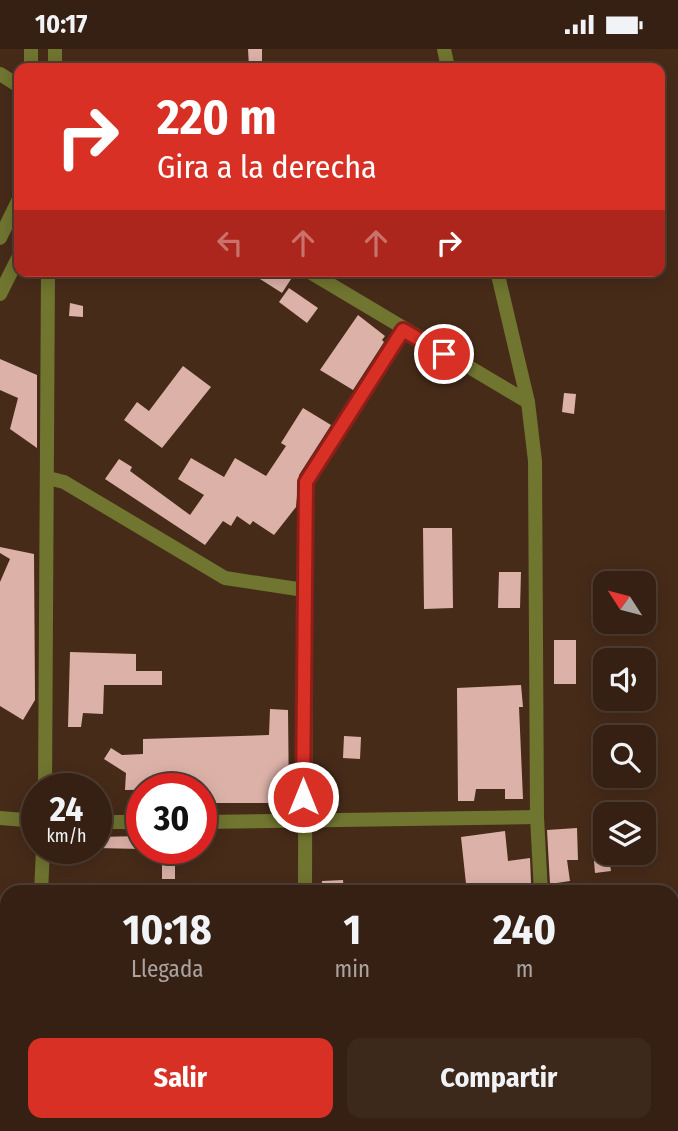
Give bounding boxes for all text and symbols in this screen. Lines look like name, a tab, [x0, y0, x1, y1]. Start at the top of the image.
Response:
text: 10:17	[35, 9, 87, 40]
text: 220 m	[157, 88, 277, 147]
icon: right	[42, 91, 133, 182]
text: Gira a la derecha	[157, 148, 377, 186]
icon: left	[211, 224, 249, 262]
icon: ahead	[284, 224, 322, 262]
icon: ahead	[357, 224, 395, 262]
icon: right	[430, 224, 468, 262]
pin	[414, 324, 474, 384]
icon: arrive	[425, 335, 463, 373]
north arrow	[593, 571, 656, 633]
map controls	[593, 571, 656, 865]
button: sound	[593, 648, 656, 711]
button: search	[593, 725, 656, 788]
position arrow	[266, 760, 340, 834]
speed limit sign: 30	[126, 773, 217, 864]
text: 24	[50, 788, 83, 830]
button: layers	[593, 802, 656, 865]
text: km/h	[46, 825, 87, 847]
text: 10:18	[123, 905, 212, 955]
text: 1	[343, 905, 361, 955]
text: 240	[493, 905, 556, 955]
text: Llegada	[131, 955, 204, 983]
text: min	[335, 955, 370, 983]
text: m	[516, 955, 533, 983]
button: Salir	[28, 1038, 333, 1118]
button: Compartir	[347, 1038, 651, 1118]

